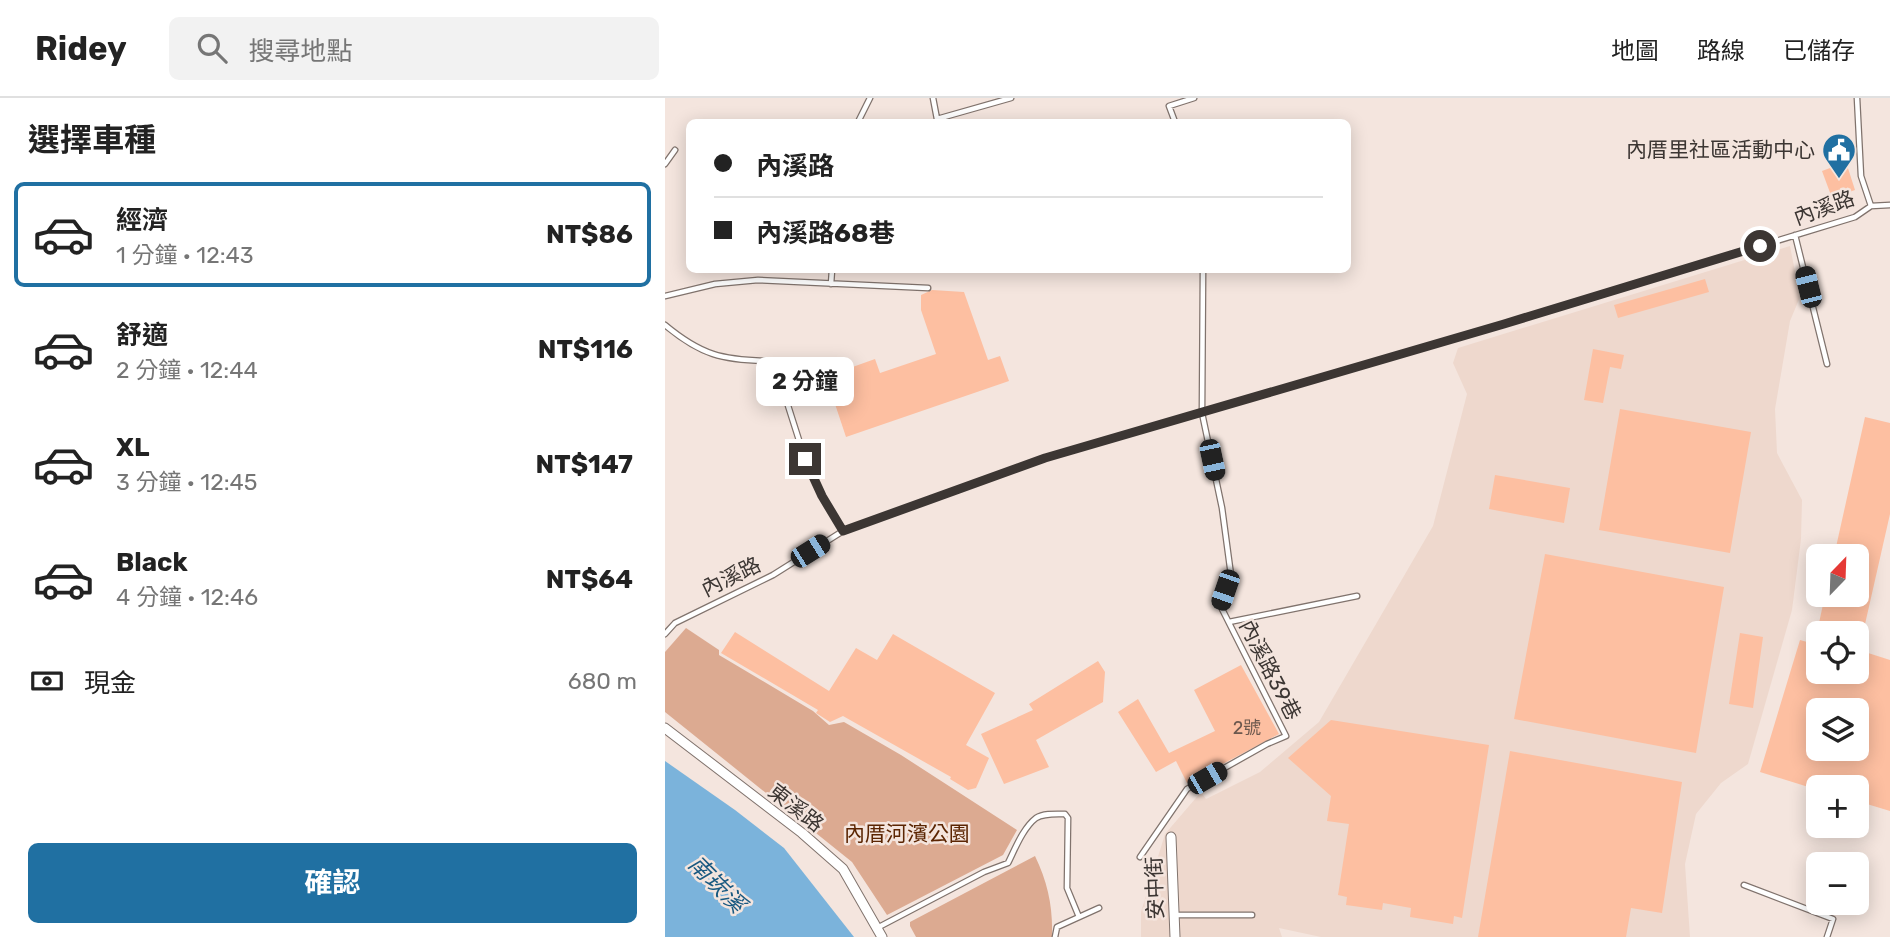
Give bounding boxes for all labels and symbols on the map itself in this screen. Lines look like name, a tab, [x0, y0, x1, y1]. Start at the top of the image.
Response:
public building icon: 內厝里社區活動中心	[1820, 131, 1858, 180]
place label: 內厝里社區活動中心	[1626, 137, 1815, 162]
street label: 內溪路	[1790, 185, 1858, 230]
route start	[1744, 230, 1776, 262]
car	[1793, 264, 1824, 310]
callout: 2 分鐘	[756, 358, 854, 406]
car	[1198, 437, 1227, 483]
route end	[789, 443, 821, 475]
car	[787, 531, 834, 571]
north arrow	[1806, 544, 1869, 607]
street label: 內溪路	[697, 552, 765, 602]
car	[1209, 567, 1242, 613]
street label: 內溪路39巷	[1235, 616, 1306, 724]
house number: 2號	[1233, 717, 1261, 739]
car	[1184, 758, 1231, 798]
street label: 東溪路	[764, 778, 829, 837]
park label: 內厝河濱公園	[844, 821, 970, 846]
water label: 南崁溪	[683, 850, 753, 920]
street label: 安中街	[1141, 856, 1168, 920]

